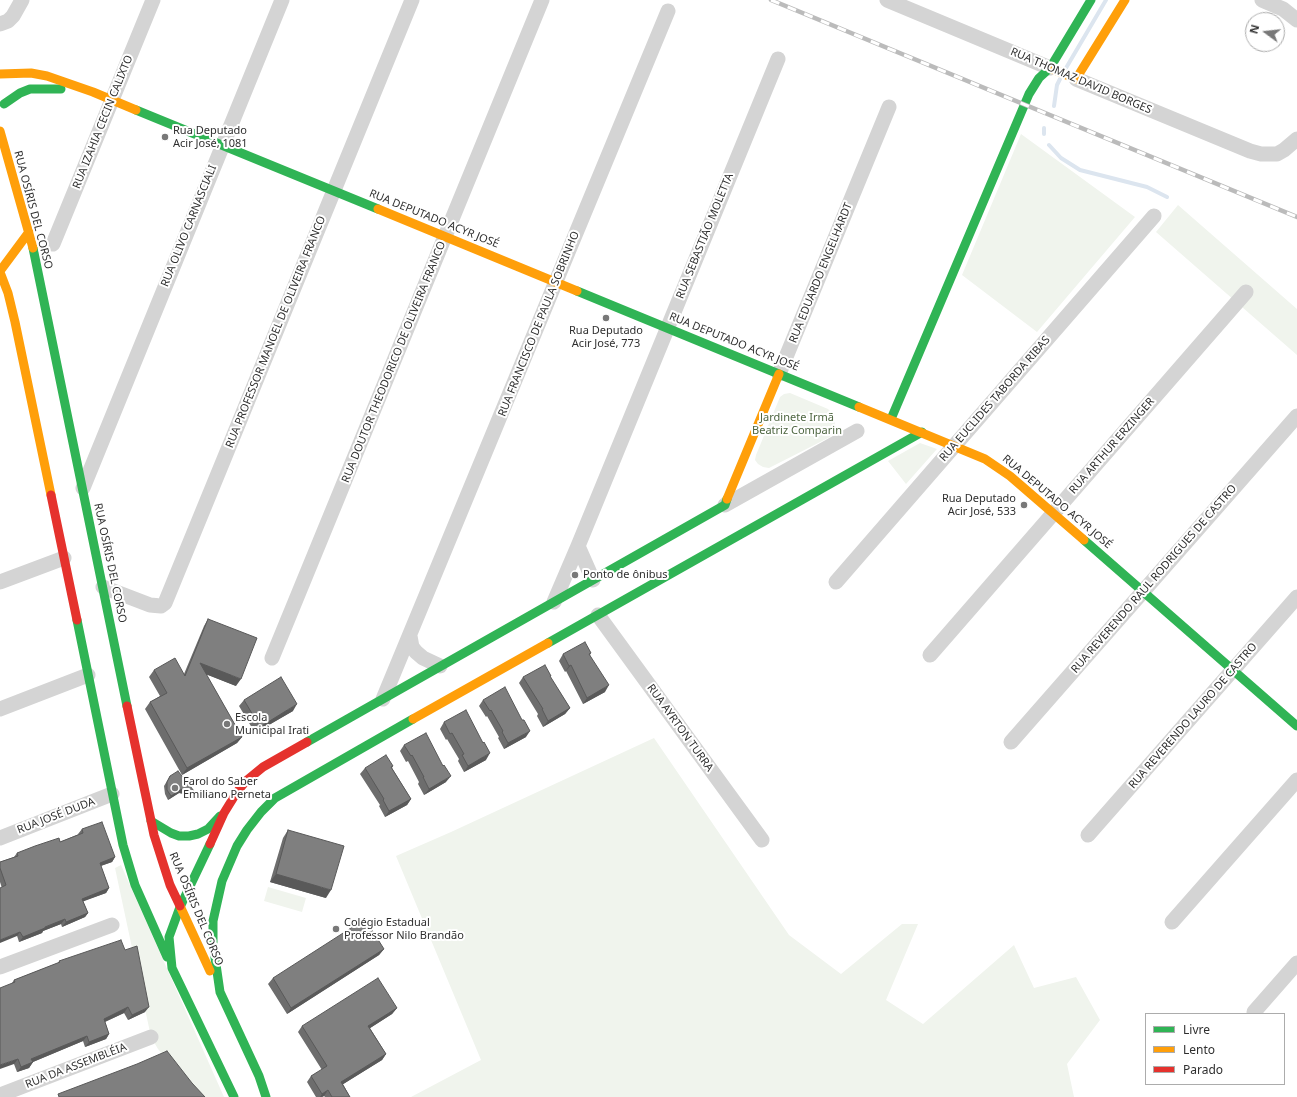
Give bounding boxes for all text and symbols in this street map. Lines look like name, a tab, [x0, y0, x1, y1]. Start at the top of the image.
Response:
north arrow	[1245, 12, 1285, 52]
text: N	[1245, 23, 1262, 35]
street label: RUA THOMAZ DAVID BORGES	[1008, 45, 1154, 117]
street label: RUA IZAHIA CECIN CALIXTO	[70, 53, 136, 191]
place label: Rua Deputado Acir José, 1081	[173, 124, 248, 150]
marker: Rua Deputado Acir José, 1081	[160, 132, 170, 142]
street label: RUA OSÍRIS DEL CORSO	[11, 149, 55, 271]
street label: RUA OLIVO CARNASCIALI	[159, 163, 219, 289]
street label: RUA SEBASTIÃO MOLETTA	[674, 171, 736, 301]
street label: RUA DEPUTADO ACYR JOSÉ	[367, 187, 501, 251]
street label: RUA EDUARDO ENGELHARDT	[787, 201, 855, 345]
street label: RUA PROFESSOR MANOEL DE OLIVEIRA FRANCO	[223, 214, 329, 450]
street label: RUA FRANCISCO DE PAULA SOBRINHO	[496, 229, 582, 419]
street label: RUA DOUTOR THEODORICO DE OLIVEIRA FRANCO	[339, 239, 449, 485]
street label: RUA DEPUTADO ACYR JOSÉ	[667, 310, 801, 374]
marker: Rua Deputado Acir José, 773	[601, 313, 611, 323]
place label: Rua Deputado Acir José, 773	[569, 324, 643, 350]
street label: RUA EUCLIDES TABORDA RIBAS	[937, 334, 1053, 464]
street label: RUA ARTHUR ERZINGER	[1067, 395, 1157, 497]
park label: Jardinete Irmã Beatriz Comparin	[752, 411, 842, 437]
street label: RUA DEPUTADO ACYR JOSÉ	[1000, 452, 1114, 552]
street label: RUA REVERENDO RAUL RODRIGUES DE CASTRO	[1069, 482, 1239, 676]
place label: Rua Deputado Acir José, 533	[942, 492, 1016, 518]
marker: Rua Deputado Acir José, 533	[1019, 500, 1029, 510]
street label: RUA OSÍRIS DEL CORSO	[91, 502, 129, 624]
place label: Ponto de ônibus	[583, 568, 668, 582]
marker: Ponto de ônibus	[570, 570, 580, 580]
street label: RUA REVERENDO LAURO DE CASTRO	[1126, 640, 1260, 792]
street label: RUA AYRTON TURRA	[644, 682, 716, 774]
place label: Escola Municipal Irati	[235, 711, 309, 737]
marker: Escola Municipal Irati	[222, 719, 232, 729]
place label: Farol do Saber Emiliano Perneta	[183, 775, 271, 801]
marker: Farol do Saber Emiliano Perneta	[170, 783, 180, 793]
street label: RUA JOSÉ DUDA	[15, 795, 97, 837]
street label: RUA OSÍRIS DEL CORSO	[166, 850, 226, 968]
place label: Colégio Estadual Professor Nilo Brandão	[344, 916, 464, 942]
marker: Colégio Estadual Professor Nilo Brandão	[331, 924, 341, 934]
legend	[1145, 1013, 1285, 1085]
text: Livre	[1183, 1021, 1210, 1038]
street label: RUA DA ASSEMBLÉIA	[24, 1041, 128, 1091]
text: Lento	[1183, 1041, 1215, 1058]
text: Parado	[1183, 1061, 1223, 1078]

